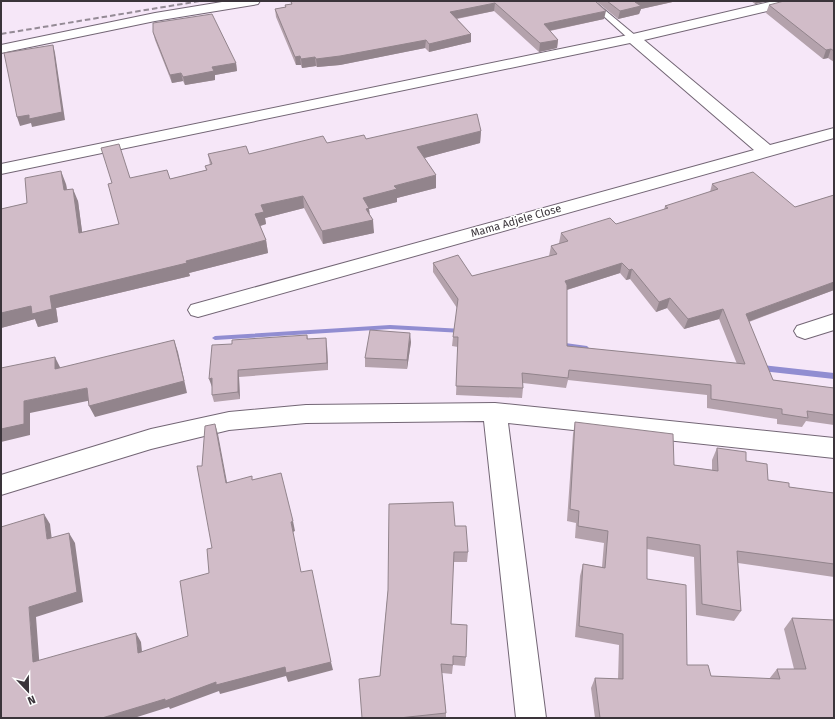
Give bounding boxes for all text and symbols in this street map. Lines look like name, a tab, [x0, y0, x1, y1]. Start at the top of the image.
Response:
street label: Mama Adjele Close	[469, 202, 563, 240]
north arrow	[8, 671, 48, 711]
text: N	[26, 692, 37, 707]

